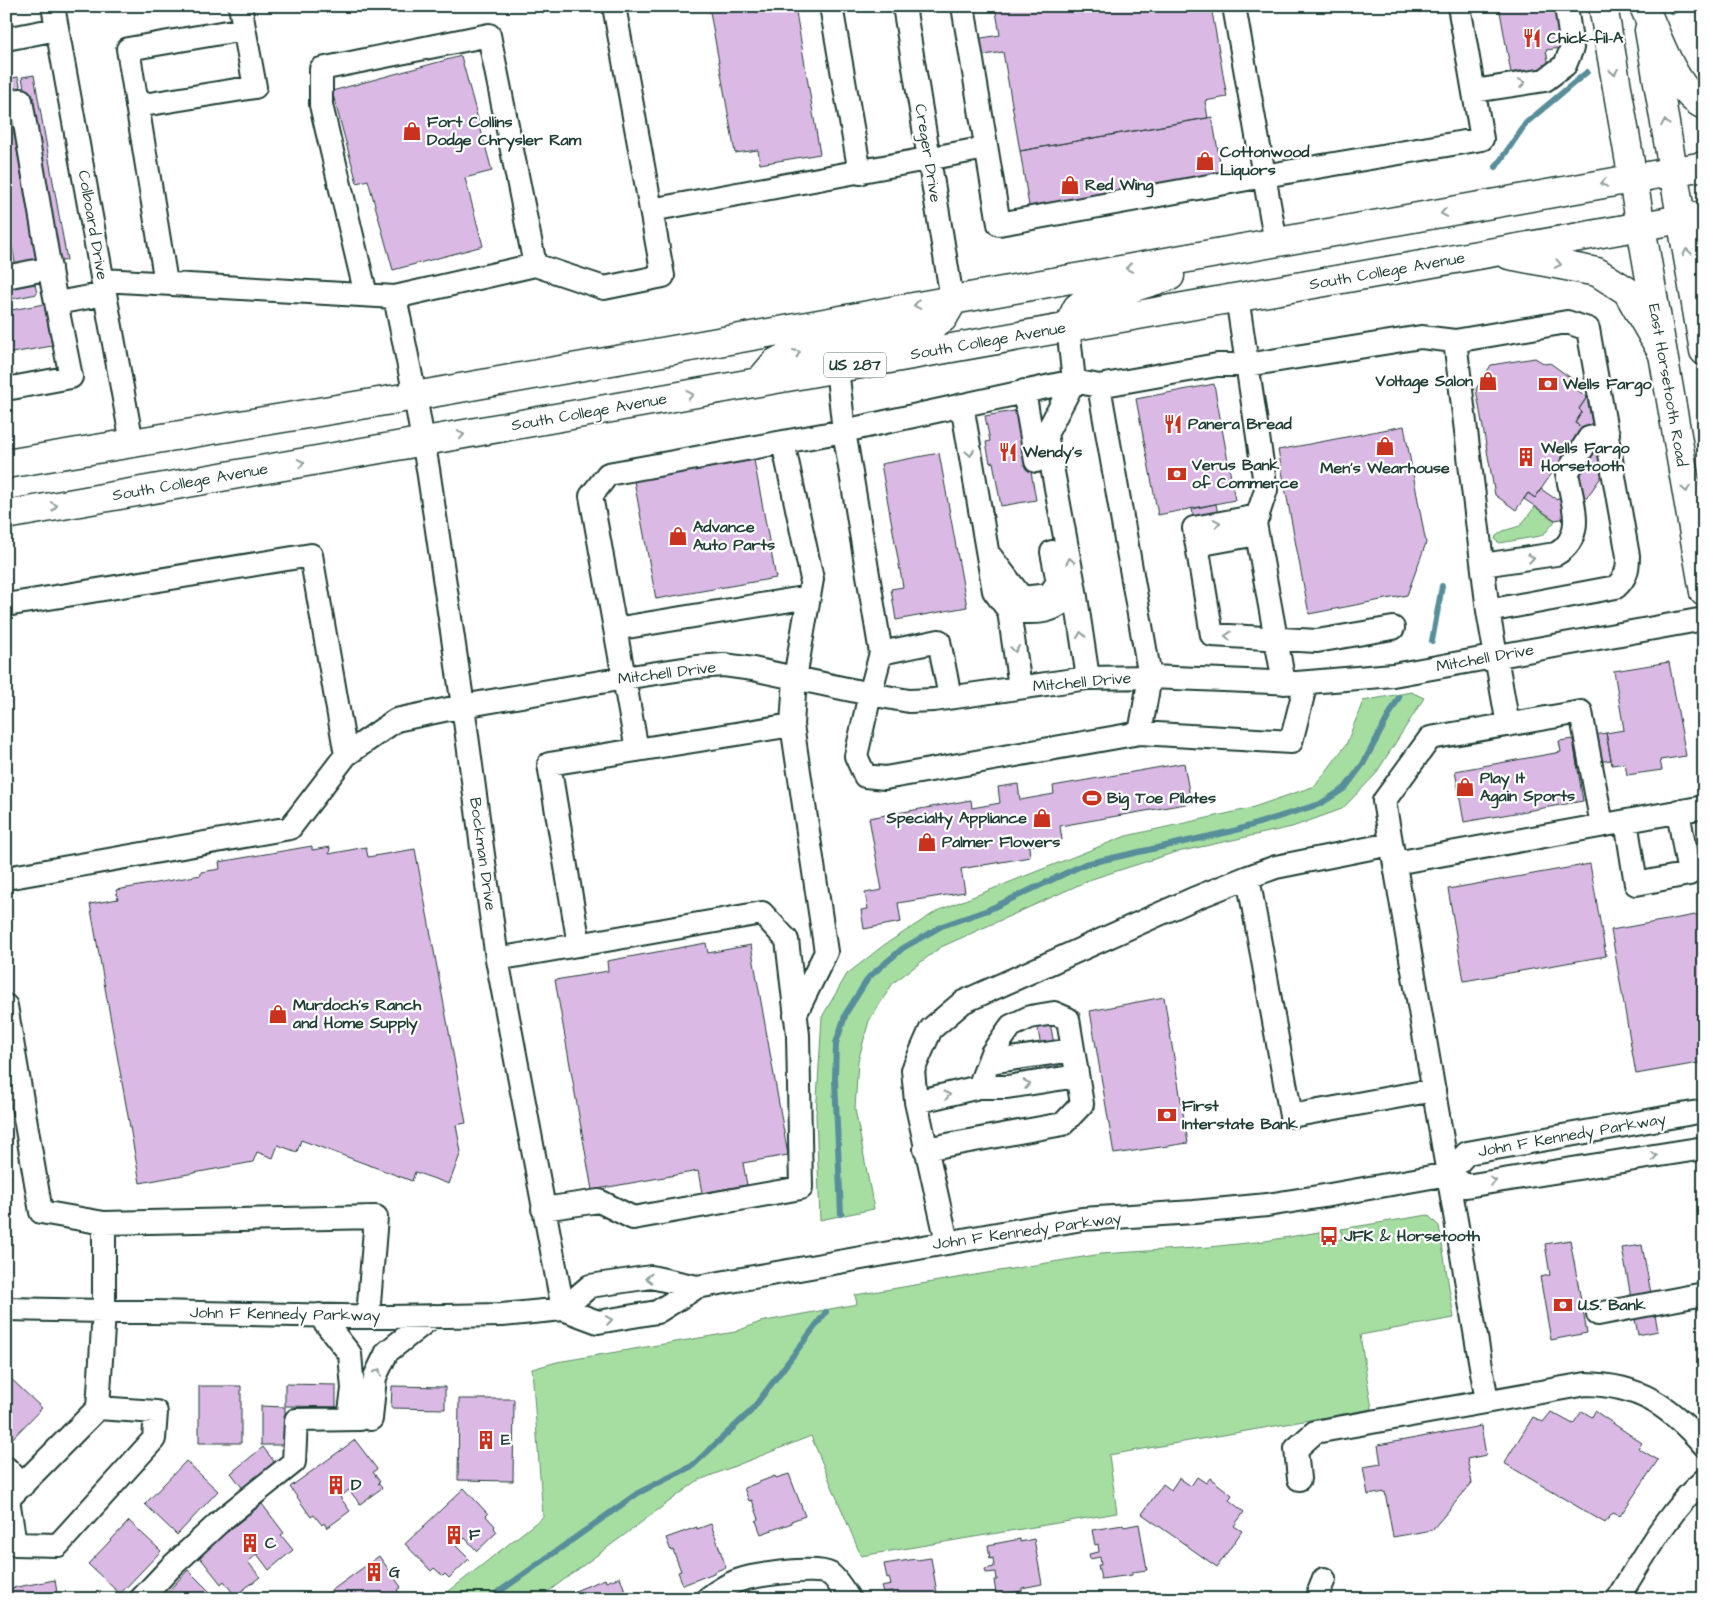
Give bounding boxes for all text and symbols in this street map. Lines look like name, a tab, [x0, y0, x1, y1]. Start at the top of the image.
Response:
restaurant icon: Chick-fil-A	[1521, 27, 1543, 49]
place label: Chick-fil-A	[1547, 27, 1624, 49]
one-way arrow	[1608, 67, 1618, 76]
one-way arrow	[1518, 79, 1527, 89]
street label: Creger Drive	[908, 102, 947, 204]
place label: Fort Collins Dodge Chrysler Ram	[427, 111, 582, 153]
one-way arrow	[1660, 118, 1670, 127]
shop icon: Fort Collins Dodge Chrysler Ram	[401, 120, 423, 142]
place label: Cottonwood Liquors	[1220, 141, 1310, 181]
shop icon: Cottonwood Liquors	[1194, 150, 1216, 172]
street label: Colboard Drive	[73, 168, 114, 282]
shop icon: Red Wing	[1059, 174, 1081, 196]
place label: Red Wing	[1085, 174, 1154, 198]
one-way arrow	[1600, 178, 1608, 188]
one-way arrow	[1440, 207, 1449, 218]
street label: South College Avenue	[1308, 246, 1467, 296]
one-way arrow	[1682, 247, 1692, 256]
one-way arrow	[1554, 259, 1563, 269]
one-way arrow	[1125, 263, 1133, 273]
one-way arrow	[913, 300, 922, 310]
street label: East Horsetooth Road	[1643, 302, 1693, 468]
street label: South College Avenue	[909, 316, 1068, 366]
one-way arrow	[792, 348, 800, 358]
road number: US 287	[824, 352, 886, 378]
place label: Voltage Salon	[1375, 370, 1473, 394]
shop icon: Voltage Salon	[1477, 370, 1499, 392]
bank icon: Wells Fargo	[1537, 373, 1559, 395]
place label: Wells Fargo	[1562, 373, 1652, 397]
street label: South College Avenue	[510, 387, 669, 437]
one-way arrow	[685, 390, 694, 400]
restaurant icon: Panera Bread	[1162, 413, 1184, 435]
place label: Panera Bread	[1188, 413, 1292, 435]
one-way arrow	[456, 431, 465, 441]
shop icon: Men's Wearhouse	[1374, 435, 1396, 457]
place label: Wells Fargo Horsetooth	[1540, 437, 1630, 477]
restaurant icon: Wendy's	[997, 441, 1019, 463]
place label: Wendy's	[1022, 441, 1082, 464]
building icon: Wells Fargo Horsetooth	[1515, 446, 1537, 468]
one-way arrow	[965, 449, 975, 458]
place label: Verus Bank of Commerce	[1191, 454, 1299, 494]
street label: South College Avenue	[111, 457, 270, 507]
place label: Men's Wearhouse	[1320, 457, 1450, 479]
one-way arrow	[296, 459, 305, 469]
bank icon: Verus Bank of Commerce	[1166, 463, 1188, 485]
one-way arrow	[1680, 484, 1690, 493]
one-way arrow	[50, 502, 59, 512]
place label: Advance Auto Parts	[693, 516, 775, 556]
one-way arrow	[1213, 519, 1221, 529]
shop icon: Advance Auto Parts	[667, 525, 689, 547]
one-way arrow	[1527, 553, 1535, 564]
one-way arrow	[1065, 557, 1075, 566]
one-way arrow	[1077, 630, 1087, 639]
one-way arrow	[1223, 631, 1231, 642]
street label: Mitchell Drive	[1434, 639, 1536, 677]
one-way arrow	[1009, 645, 1019, 653]
street label: Mitchell Drive	[617, 656, 718, 690]
street label: Mitchell Drive	[1032, 667, 1133, 697]
place label: Play It Again Sports	[1480, 767, 1575, 809]
shop icon: Play It Again Sports	[1454, 776, 1476, 798]
sports icon: Big Toe Pilates	[1081, 787, 1103, 809]
place label: Big Toe Pilates	[1107, 787, 1216, 811]
street label: Bockman Drive	[464, 796, 502, 912]
place label: Specialty Appliance	[885, 807, 1027, 830]
shop icon: Specialty Appliance	[1031, 807, 1053, 829]
shop icon: Palmer Flowers	[916, 831, 938, 853]
place label: Palmer Flowers	[942, 831, 1060, 853]
place label: Murdoch's Ranch and Home Supply	[292, 994, 422, 1035]
shop icon: Murdoch's Ranch and Home Supply	[267, 1003, 289, 1025]
one-way arrow	[1024, 1079, 1032, 1090]
one-way arrow	[943, 1090, 952, 1100]
place label: First Interstate Bank	[1182, 1095, 1298, 1135]
bank icon: First Interstate Bank	[1156, 1104, 1178, 1126]
street label: John F Kennedy Parkway	[1476, 1108, 1668, 1163]
one-way arrow	[1649, 1151, 1658, 1161]
one-way arrow	[1489, 1177, 1498, 1187]
street label: John F Kennedy Parkway	[931, 1207, 1123, 1256]
bus stop icon: JFK & Horsetooth	[1318, 1225, 1340, 1247]
place label: JFK & Horsetooth	[1343, 1225, 1481, 1247]
one-way arrow	[645, 1273, 653, 1283]
bank icon: U.S. Bank	[1552, 1294, 1574, 1316]
place label: U.S. Bank	[1578, 1294, 1646, 1316]
street label: John F Kennedy Parkway	[190, 1301, 381, 1328]
one-way arrow	[605, 1315, 614, 1325]
one-way arrow	[372, 1368, 383, 1377]
building icon: E	[475, 1429, 497, 1451]
place label: E	[501, 1429, 511, 1451]
building icon: D	[325, 1474, 347, 1496]
place label: D	[351, 1474, 362, 1496]
building icon: F	[443, 1524, 465, 1546]
place label: F	[469, 1524, 481, 1546]
building icon: C	[239, 1532, 261, 1554]
place label: C	[265, 1532, 277, 1554]
building icon: G	[363, 1561, 385, 1583]
place label: G	[389, 1561, 401, 1583]

